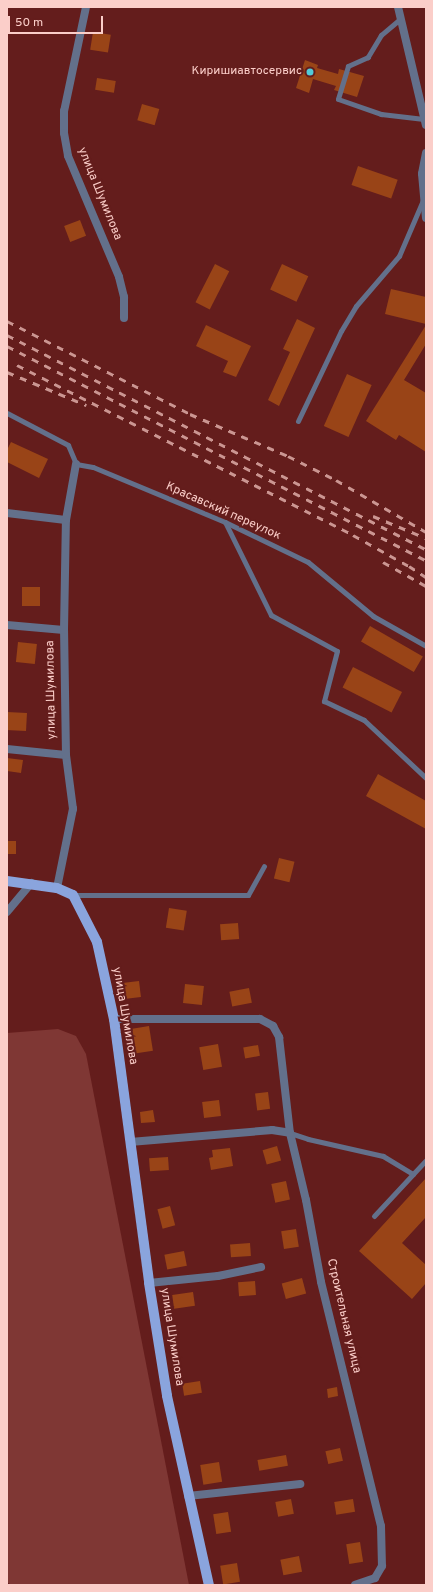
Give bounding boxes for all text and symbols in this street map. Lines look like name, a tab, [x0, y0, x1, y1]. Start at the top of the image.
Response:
scale bar	[10, 8, 105, 34]
text: 50 m	[15, 15, 43, 31]
place label: Киришиавтосервис	[192, 65, 302, 79]
marker: Киришиавтосервис	[305, 67, 315, 77]
street label: улица Шумилова	[74, 145, 124, 243]
street label: Красавский переулок	[163, 480, 283, 544]
street label: улица Шумилова	[44, 640, 60, 740]
street label: улица Шумилова	[108, 966, 140, 1066]
street label: Строительная улица	[323, 1257, 363, 1375]
street label: улица Шумилова	[156, 1287, 186, 1387]

